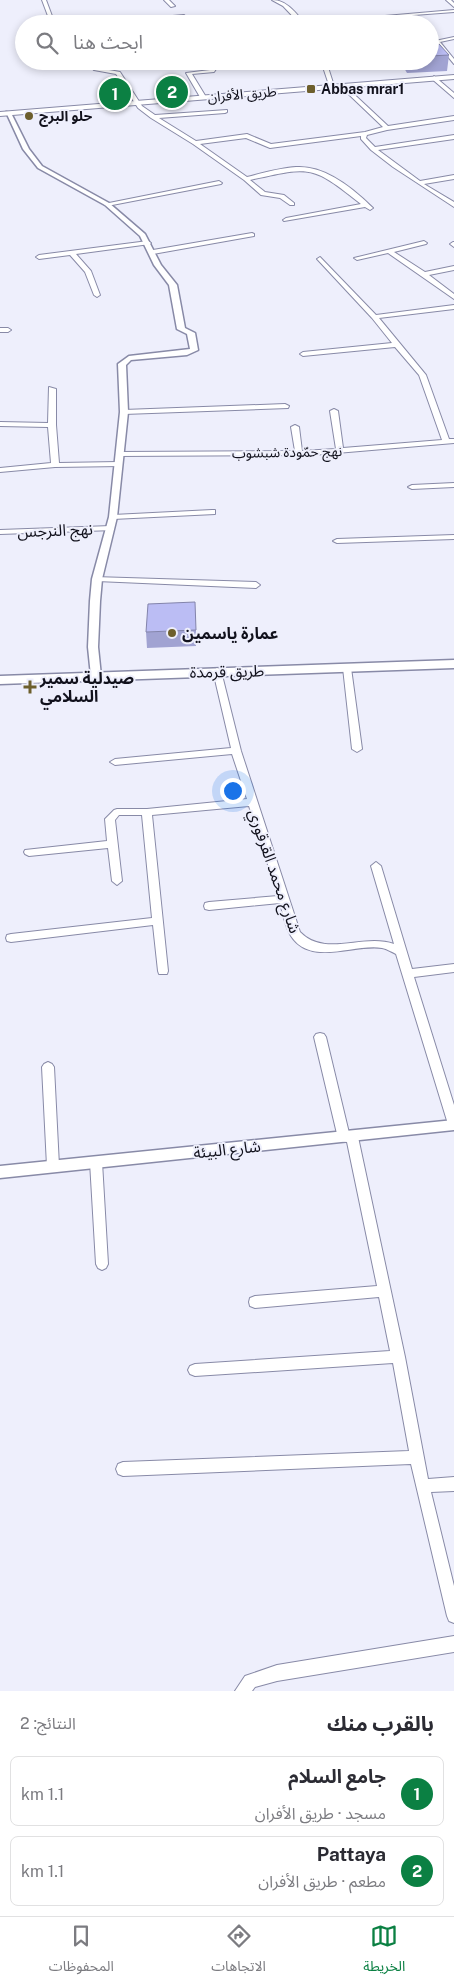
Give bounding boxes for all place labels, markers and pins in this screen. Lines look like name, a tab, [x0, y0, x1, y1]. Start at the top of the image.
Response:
pin: 2	[156, 73, 188, 111]
pin: 1	[99, 75, 131, 113]
place label: Abbas mrar1	[321, 81, 404, 97]
marker: Abbas mrar1	[305, 83, 317, 95]
place label: حلو البرج	[39, 108, 93, 127]
marker: حلو البرج	[23, 110, 35, 122]
place label: عمارة ياسمين	[182, 624, 279, 643]
marker: عمارة ياسمين	[166, 627, 178, 639]
place label: صيدلية سمير السلامي	[39, 669, 134, 710]
marker: صيدلية سمير السلامي	[24, 681, 36, 693]

